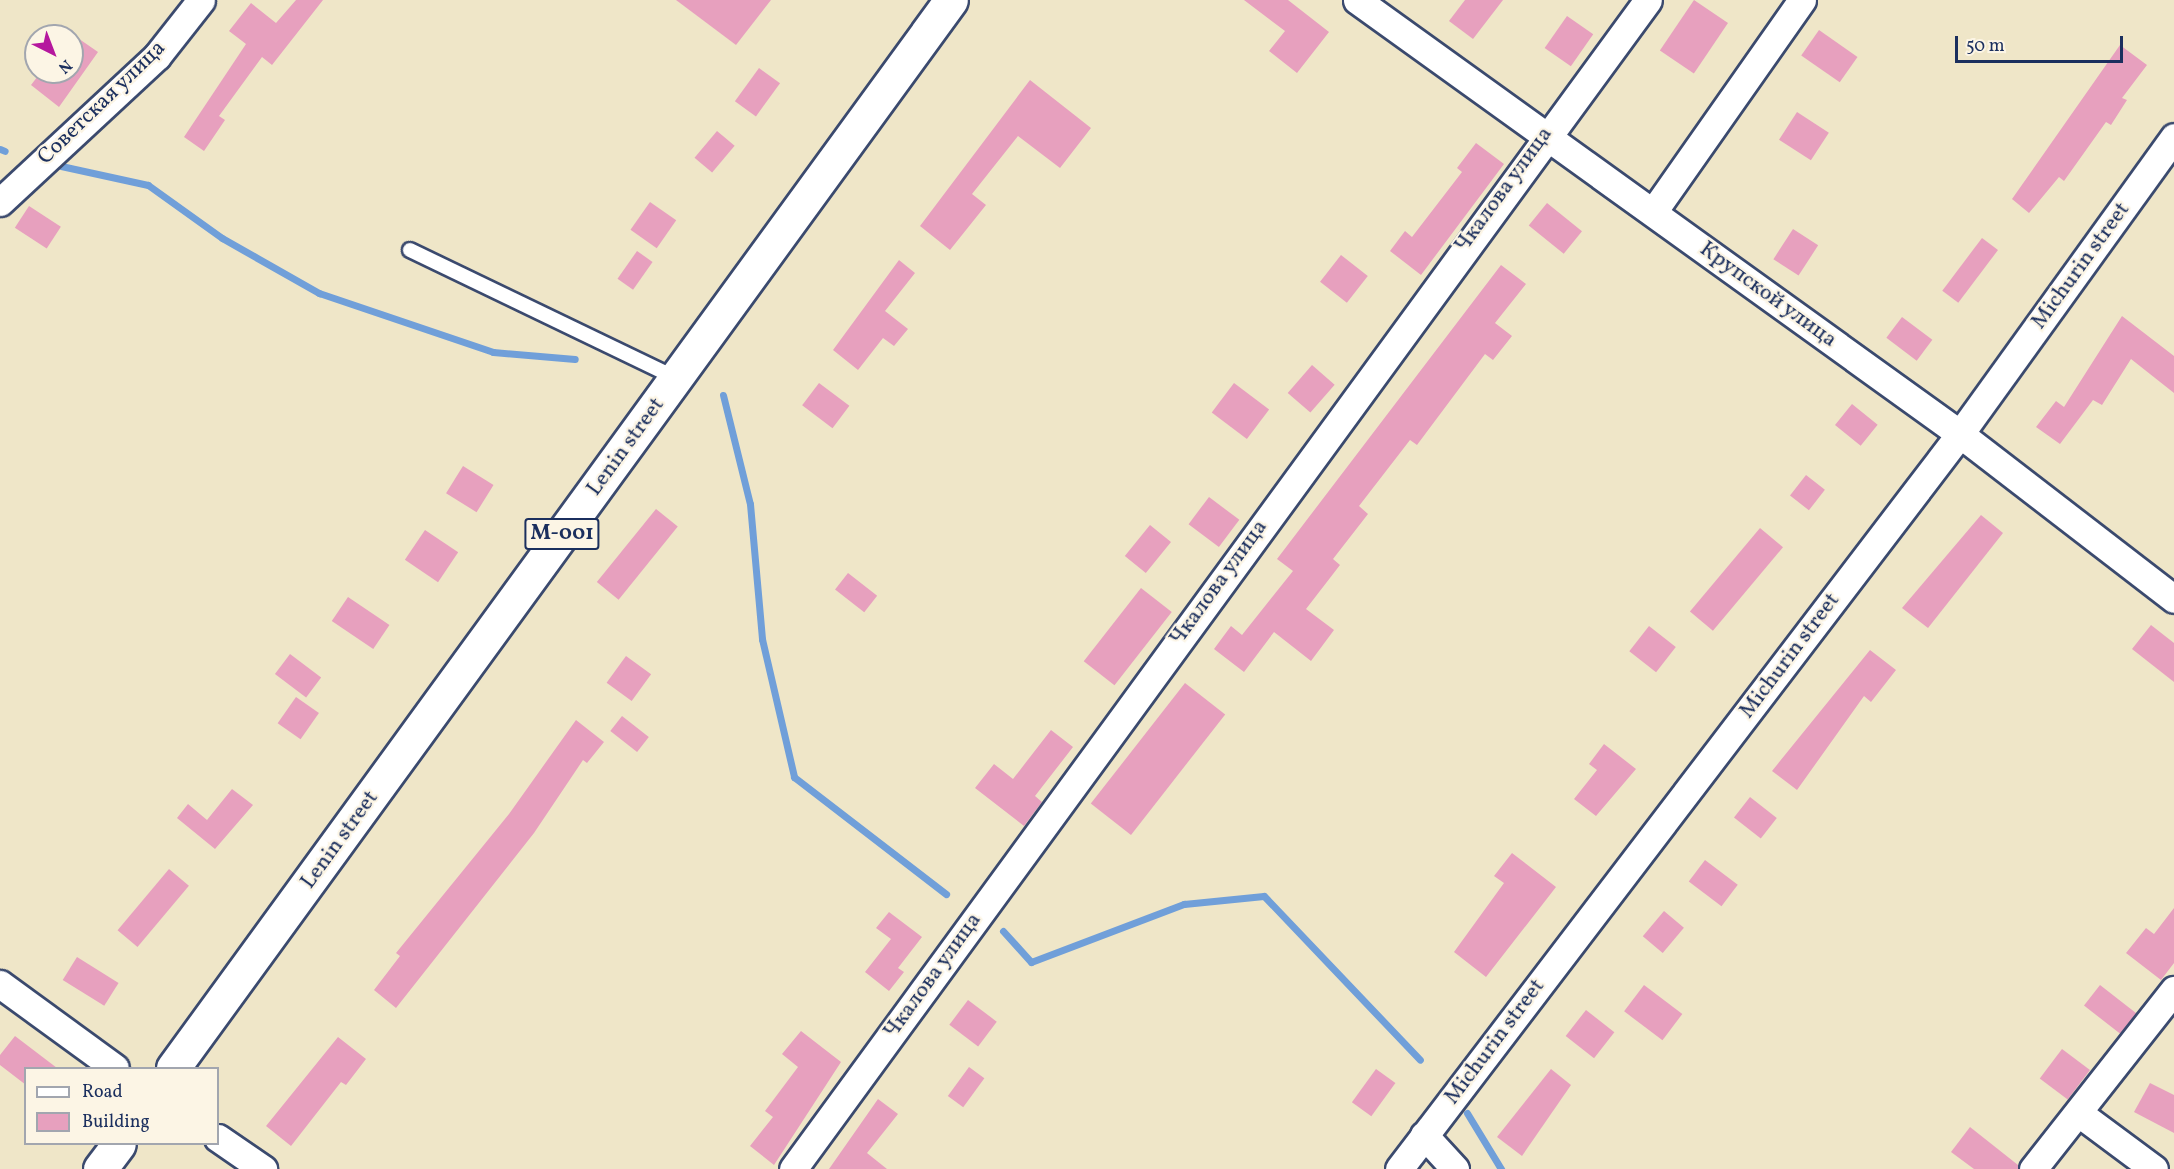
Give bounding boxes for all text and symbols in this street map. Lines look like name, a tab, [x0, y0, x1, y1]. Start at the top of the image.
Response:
north arrow	[24, 24, 84, 84]
scale bar	[1958, 24, 2126, 62]
text: 50 m	[1966, 34, 2005, 59]
street label: Советская улица	[32, 35, 172, 171]
text: N	[53, 54, 76, 78]
street label: Чкалова улица	[1449, 122, 1559, 258]
street label: Michurin street	[2026, 197, 2136, 335]
street label: Крупской улица	[1694, 236, 1842, 354]
street label: Lenin street	[582, 393, 670, 501]
street label: Чкалова улица	[1164, 515, 1274, 651]
road number: М-001	[523, 516, 601, 552]
street label: Michurin street	[1734, 588, 1846, 724]
street label: Lenin street	[296, 786, 384, 894]
street label: Чкалова улица	[878, 908, 988, 1044]
street label: Michurin street	[1439, 974, 1551, 1110]
legend	[24, 1067, 219, 1145]
text: Road	[82, 1080, 123, 1105]
text: Building	[82, 1110, 150, 1135]

